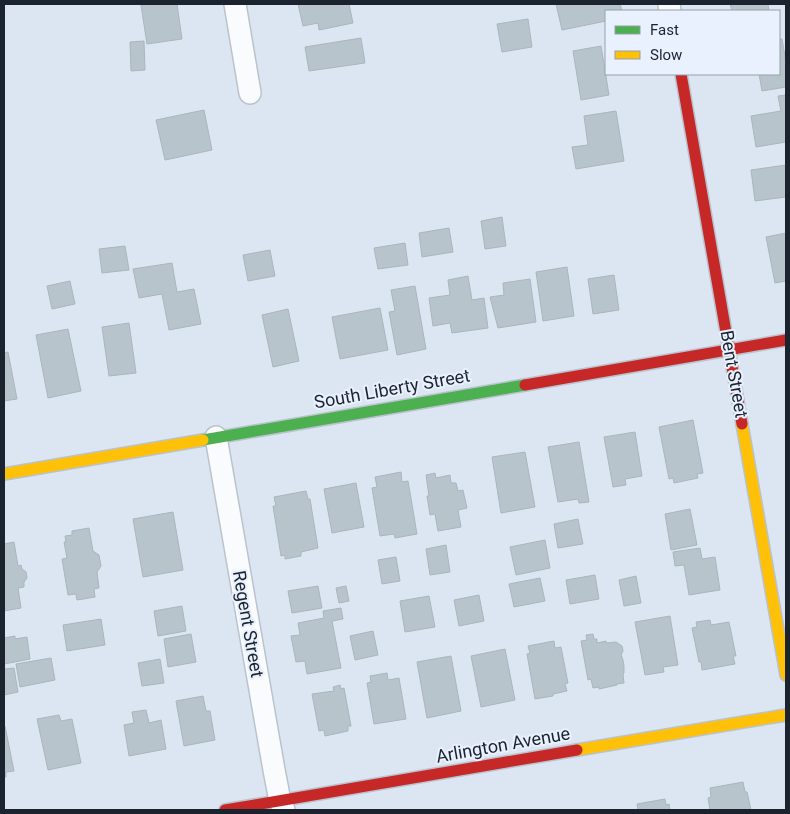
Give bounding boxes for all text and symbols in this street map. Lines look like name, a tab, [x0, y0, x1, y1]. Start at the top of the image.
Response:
legend	[605, 10, 780, 75]
text: Fast	[650, 21, 679, 39]
text: Slow	[650, 46, 682, 64]
street label: Bent Street	[716, 328, 753, 419]
street label: South Liberty Street	[312, 364, 472, 413]
street label: Regent Street	[229, 569, 268, 679]
street label: Arlington Avenue	[434, 722, 572, 767]

